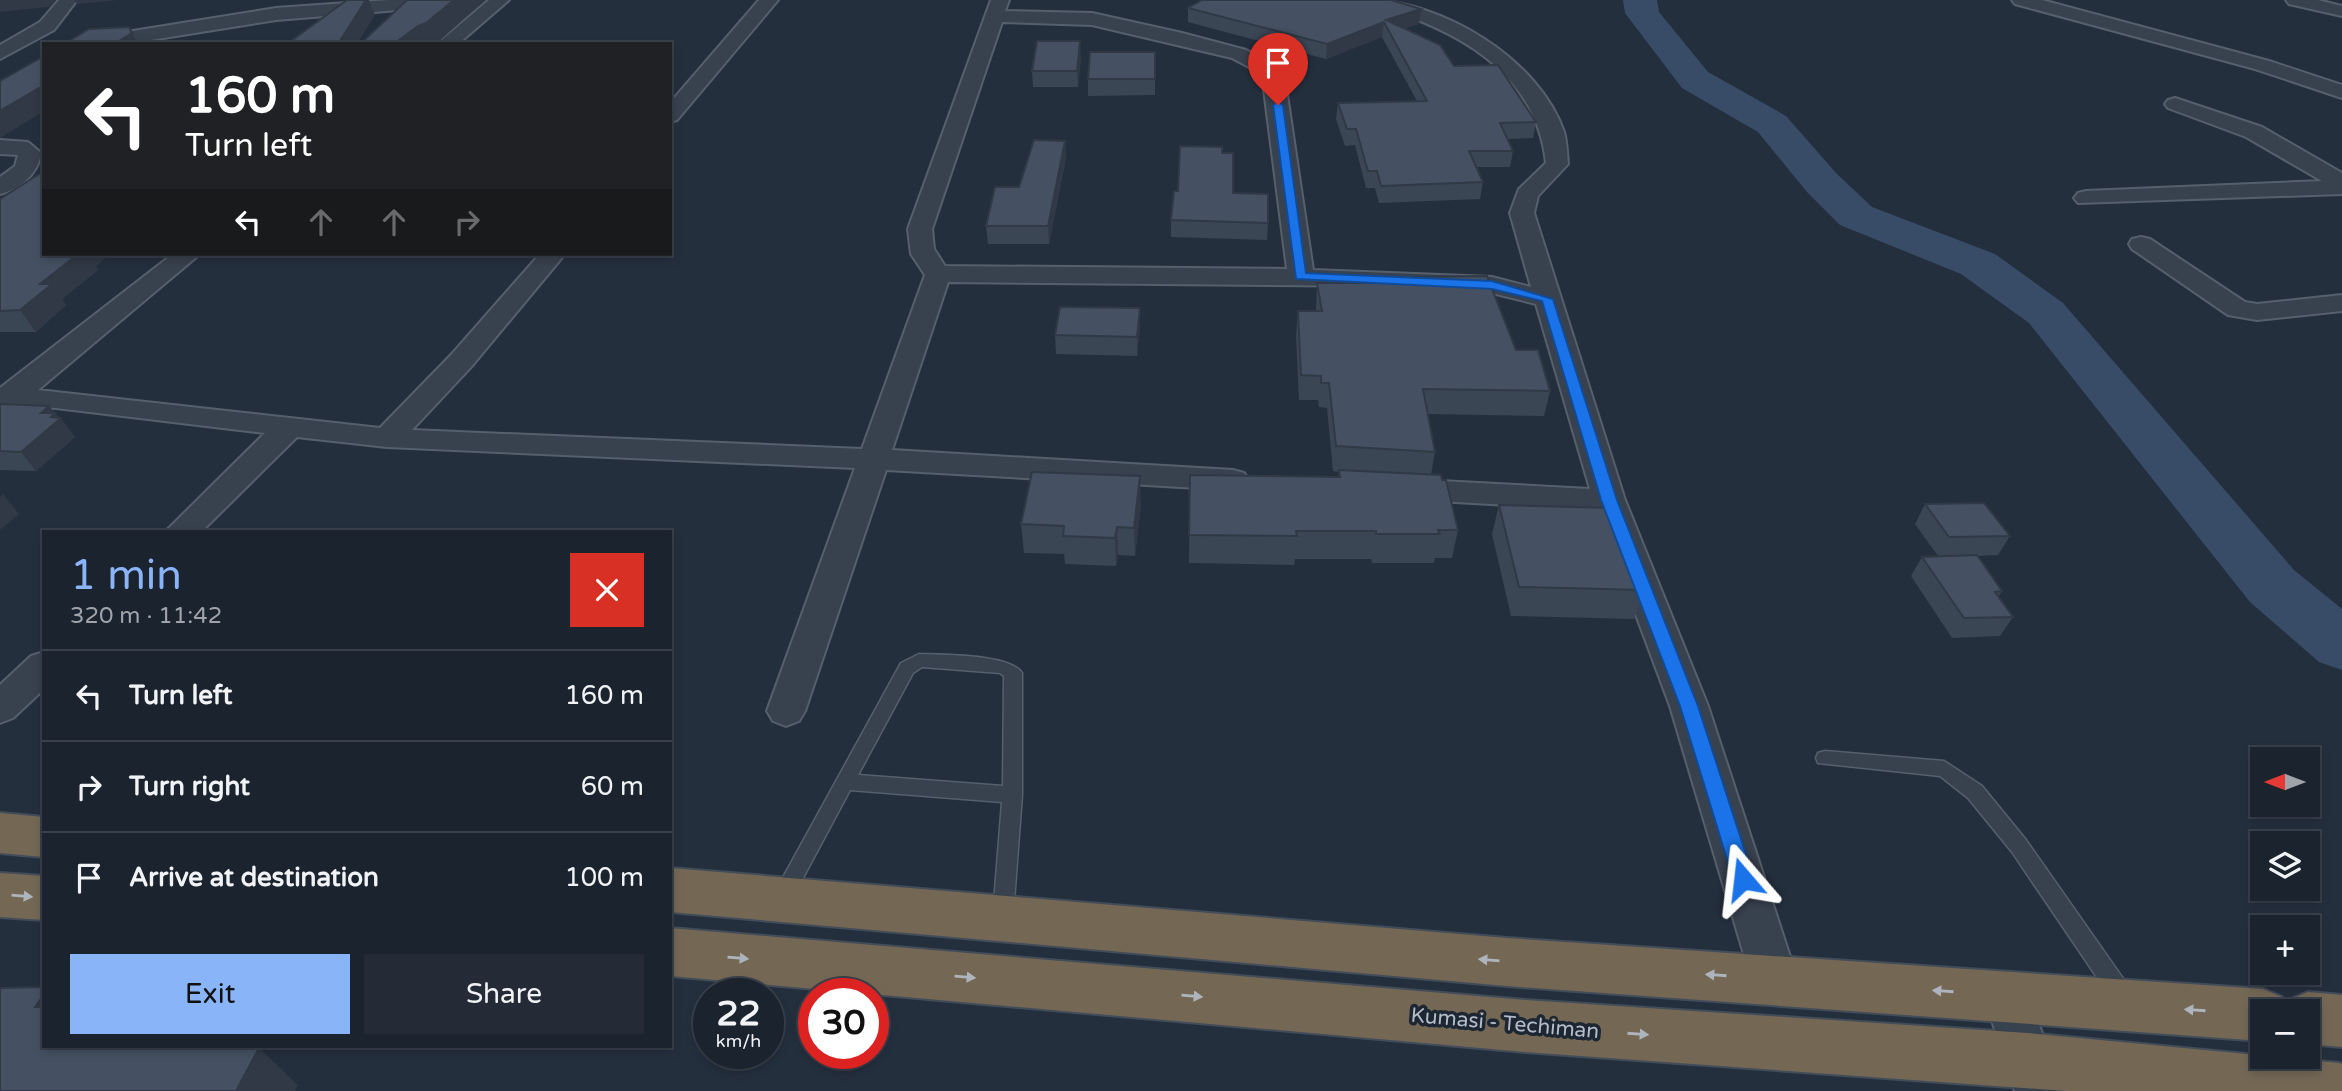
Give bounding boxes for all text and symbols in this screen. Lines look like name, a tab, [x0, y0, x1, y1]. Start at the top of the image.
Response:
pin	[1248, 33, 1308, 105]
icon: arrive	[1259, 44, 1297, 82]
text: 160 m	[185, 67, 335, 126]
icon: left	[70, 70, 161, 161]
text: Turn left	[185, 127, 312, 165]
icon: left	[229, 203, 267, 241]
icon: ahead	[302, 203, 340, 241]
icon: ahead	[375, 203, 413, 241]
icon: right	[448, 203, 486, 241]
text: 1 min	[70, 550, 182, 601]
button: close	[570, 553, 644, 627]
text: 320 m · 11:42	[70, 602, 222, 630]
icon: left	[70, 677, 108, 715]
text: Turn left	[129, 680, 232, 711]
text: 160 m	[564, 680, 644, 711]
north arrow	[2250, 747, 2320, 817]
map controls	[2250, 747, 2320, 1069]
icon: right	[70, 768, 108, 806]
text: Turn right	[129, 771, 250, 802]
text: 60 m	[581, 771, 644, 802]
button: layers	[2250, 831, 2320, 901]
position arrow	[1706, 842, 1780, 916]
icon: arrive	[70, 859, 108, 897]
text: Arrive at destination	[129, 862, 379, 893]
text: 100 m	[564, 862, 644, 893]
one-way arrow	[11, 891, 33, 902]
button: +	[2250, 915, 2320, 985]
one-way arrow	[727, 953, 749, 964]
button: Exit	[70, 954, 350, 1034]
button: Share	[364, 954, 644, 1034]
one-way arrow	[1478, 954, 1500, 965]
one-way arrow	[1705, 969, 1727, 980]
one-way arrow	[954, 972, 976, 983]
speed limit sign: 30	[798, 978, 889, 1069]
one-way arrow	[1932, 985, 1954, 996]
one-way arrow	[1181, 991, 1203, 1002]
text: 22	[717, 993, 760, 1035]
button: −	[2250, 999, 2320, 1069]
street label: Kumasi - Techiman	[1410, 1003, 1600, 1044]
one-way arrow	[2183, 1004, 2205, 1015]
one-way arrow	[1627, 1028, 1649, 1039]
text: km/h	[716, 1030, 761, 1052]

